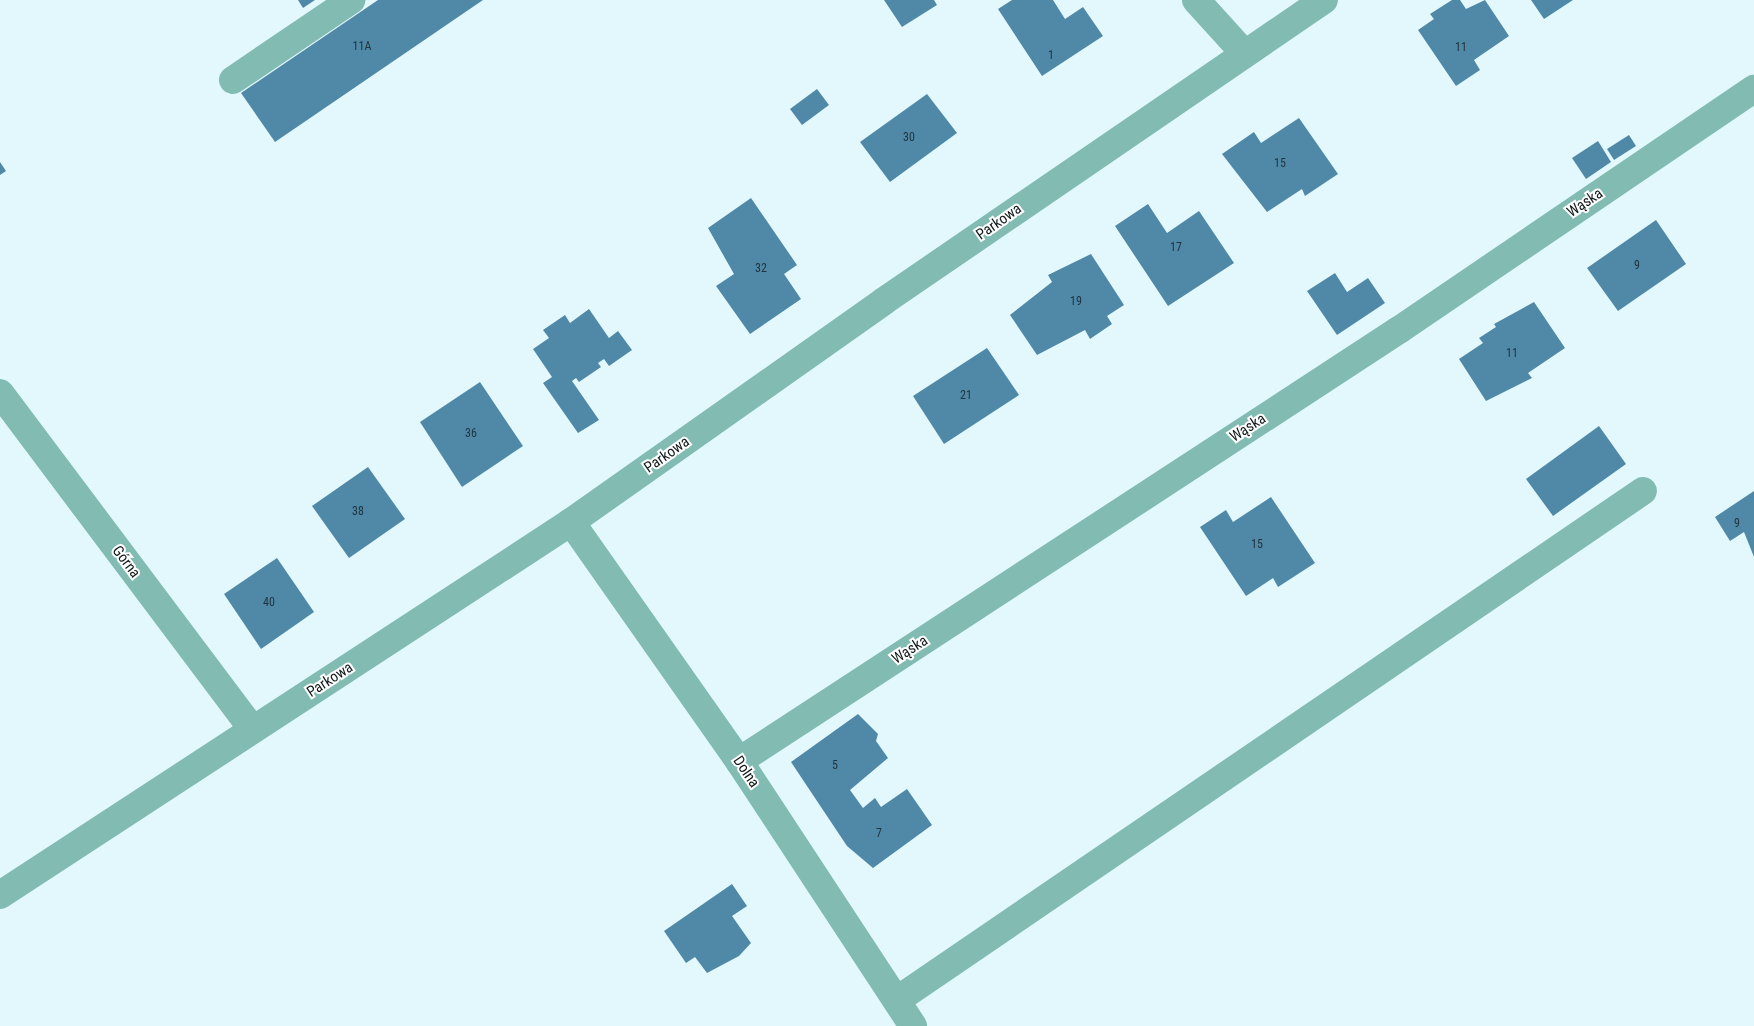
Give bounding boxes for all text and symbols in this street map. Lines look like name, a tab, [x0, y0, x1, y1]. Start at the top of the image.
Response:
house number: 11A	[353, 40, 371, 54]
house number: 11	[1455, 41, 1467, 55]
house number: 1	[1048, 49, 1054, 63]
house number: 30	[903, 131, 915, 145]
house number: 15	[1274, 157, 1286, 171]
street label: Wąska	[1564, 185, 1606, 221]
street label: Parkowa	[973, 200, 1025, 244]
house number: 17	[1170, 241, 1182, 255]
house number: 9	[1634, 259, 1640, 273]
house number: 32	[755, 262, 767, 276]
house number: 19	[1070, 295, 1082, 309]
house number: 11	[1506, 347, 1518, 361]
house number: 21	[960, 389, 972, 403]
street label: Wąska	[1227, 410, 1269, 446]
house number: 36	[465, 427, 477, 441]
street label: Parkowa	[641, 433, 693, 477]
house number: 38	[352, 505, 364, 519]
house number: 9	[1734, 517, 1740, 531]
house number: 15	[1251, 538, 1263, 552]
street label: Górna	[108, 542, 144, 582]
house number: 40	[263, 596, 275, 610]
street label: Wąska	[889, 632, 931, 668]
street label: Parkowa	[304, 659, 356, 701]
street label: Dolna	[729, 753, 763, 791]
house number: 5	[832, 759, 838, 773]
house number: 7	[876, 827, 882, 841]

